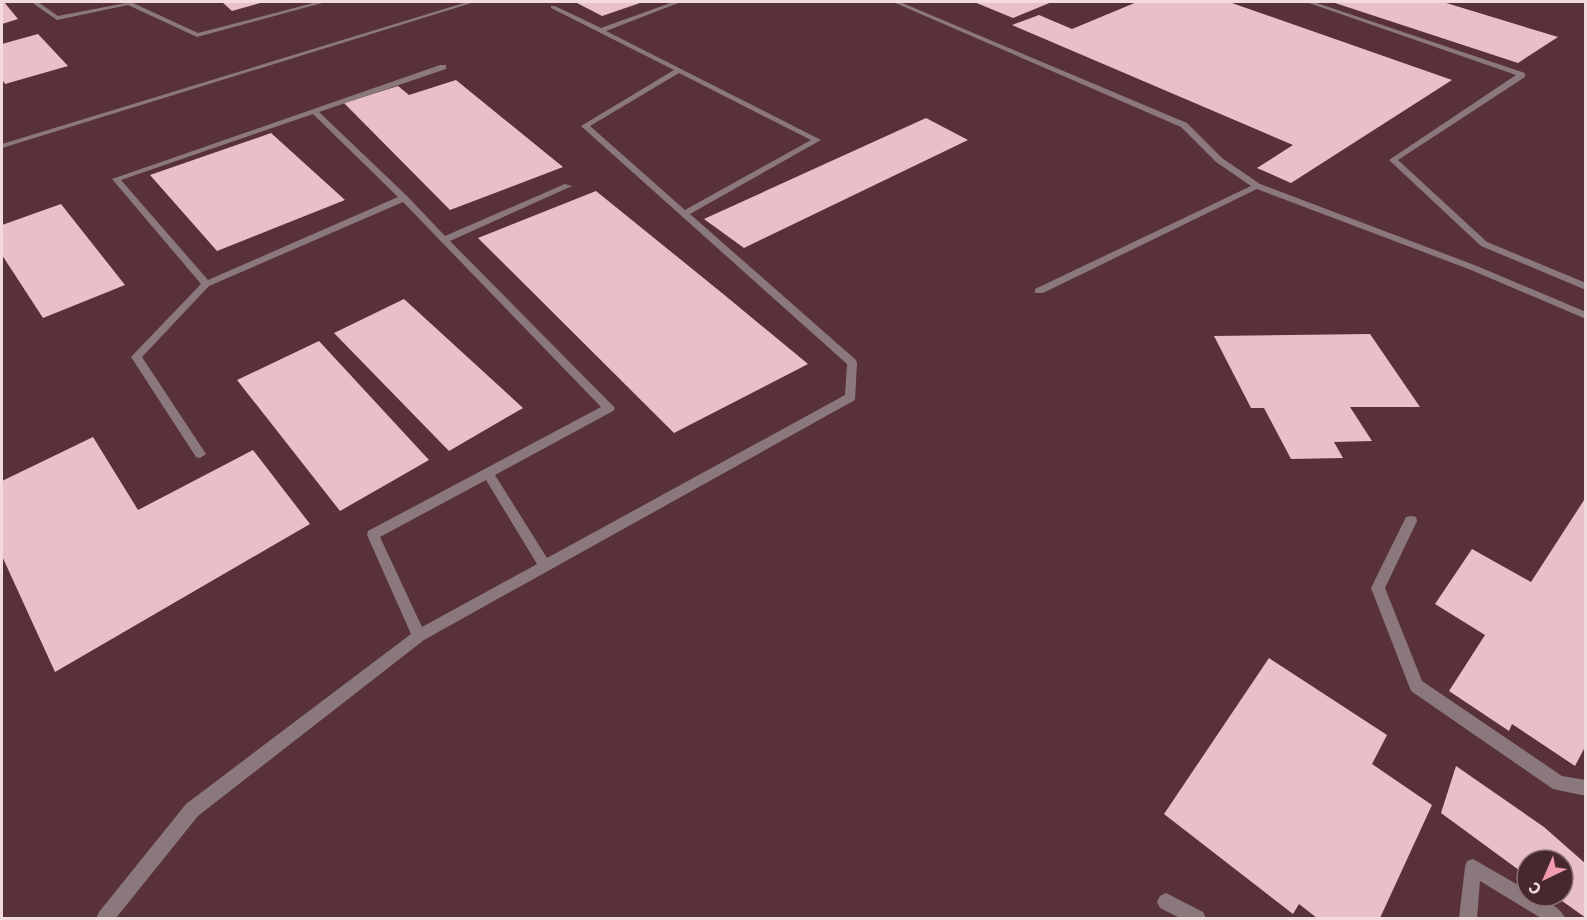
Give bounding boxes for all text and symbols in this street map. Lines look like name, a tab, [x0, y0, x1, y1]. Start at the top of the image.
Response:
north arrow	[1515, 848, 1575, 908]
text: С	[1524, 878, 1545, 900]

